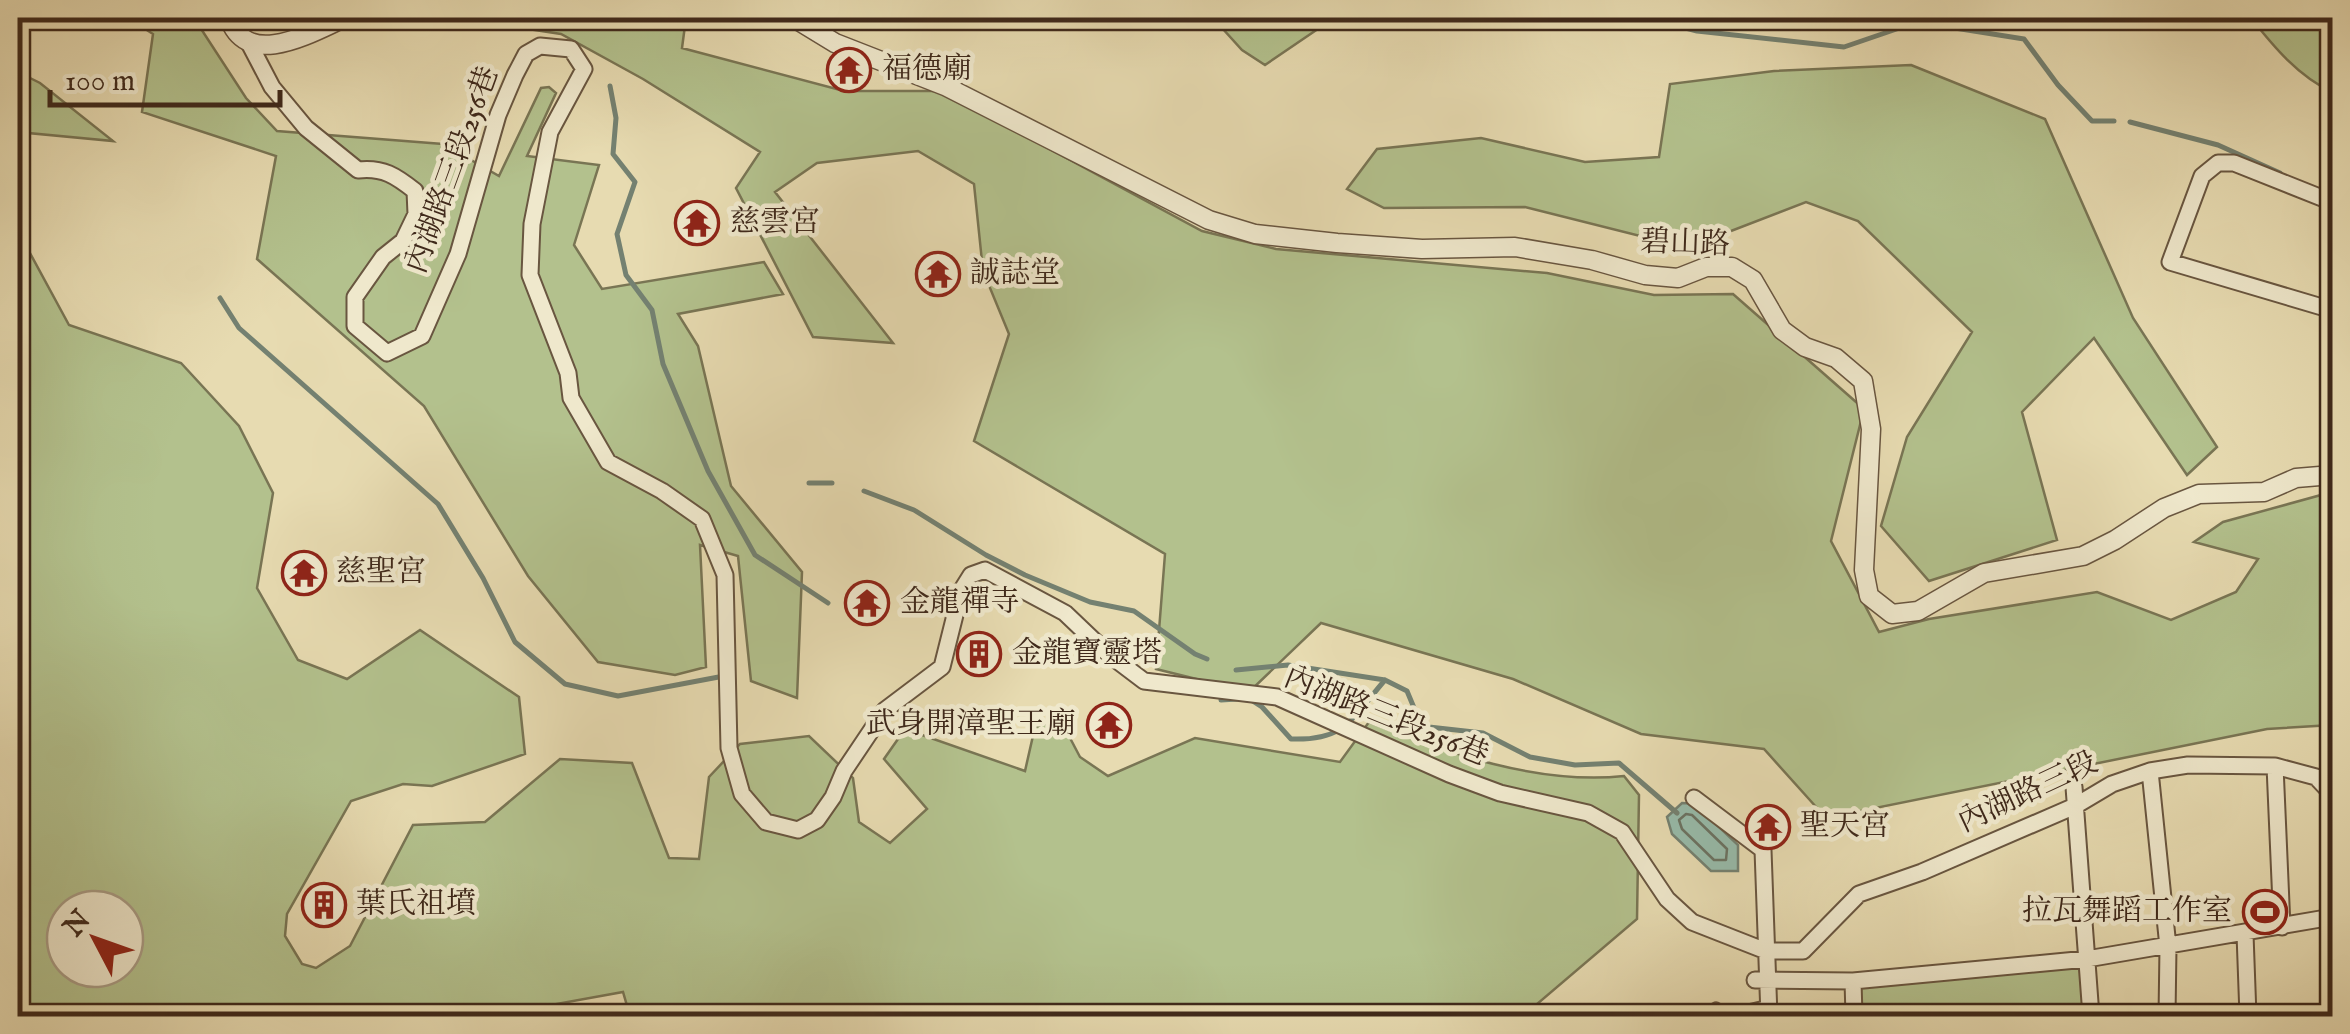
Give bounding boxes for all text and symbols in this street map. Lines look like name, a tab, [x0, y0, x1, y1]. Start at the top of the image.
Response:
scale bar	[50, 45, 280, 107]
temple icon: 福德廟	[826, 47, 872, 93]
place label: 福德廟	[882, 51, 972, 89]
street label: 內湖路三段256巷	[398, 61, 508, 279]
text: 100 m	[65, 63, 135, 101]
temple icon: 慈雲宮	[674, 200, 720, 246]
place label: 慈雲宮	[730, 204, 820, 242]
street label: 碧山路	[1639, 223, 1731, 265]
temple icon: 誠誌堂	[915, 251, 961, 297]
place label: 誠誌堂	[970, 255, 1060, 293]
temple icon: 慈聖宮	[281, 550, 327, 596]
place label: 慈聖宮	[336, 554, 426, 592]
temple icon: 金龍禪寺	[844, 580, 890, 626]
place label: 金龍禪寺	[900, 584, 1020, 622]
building icon: 金龍寶靈塔	[956, 631, 1002, 677]
place label: 金龍寶靈塔	[1012, 635, 1162, 673]
street label: 內湖路三段256巷	[1278, 659, 1494, 775]
temple icon: 武身開漳聖王廟	[1086, 702, 1132, 748]
place label: 武身開漳聖王廟	[866, 706, 1076, 744]
street label: 內湖路三段	[1952, 744, 2104, 842]
temple icon: 聖天宮	[1745, 804, 1791, 850]
place label: 聖天宮	[1800, 808, 1890, 846]
building icon: 葉氏祖墳	[301, 882, 347, 928]
place label: 葉氏祖墳	[356, 886, 476, 924]
north arrow	[45, 889, 145, 989]
sports icon: 拉瓦舞蹈工作室	[2242, 889, 2288, 935]
place label: 拉瓦舞蹈工作室	[2022, 893, 2232, 931]
text: N	[56, 904, 99, 946]

